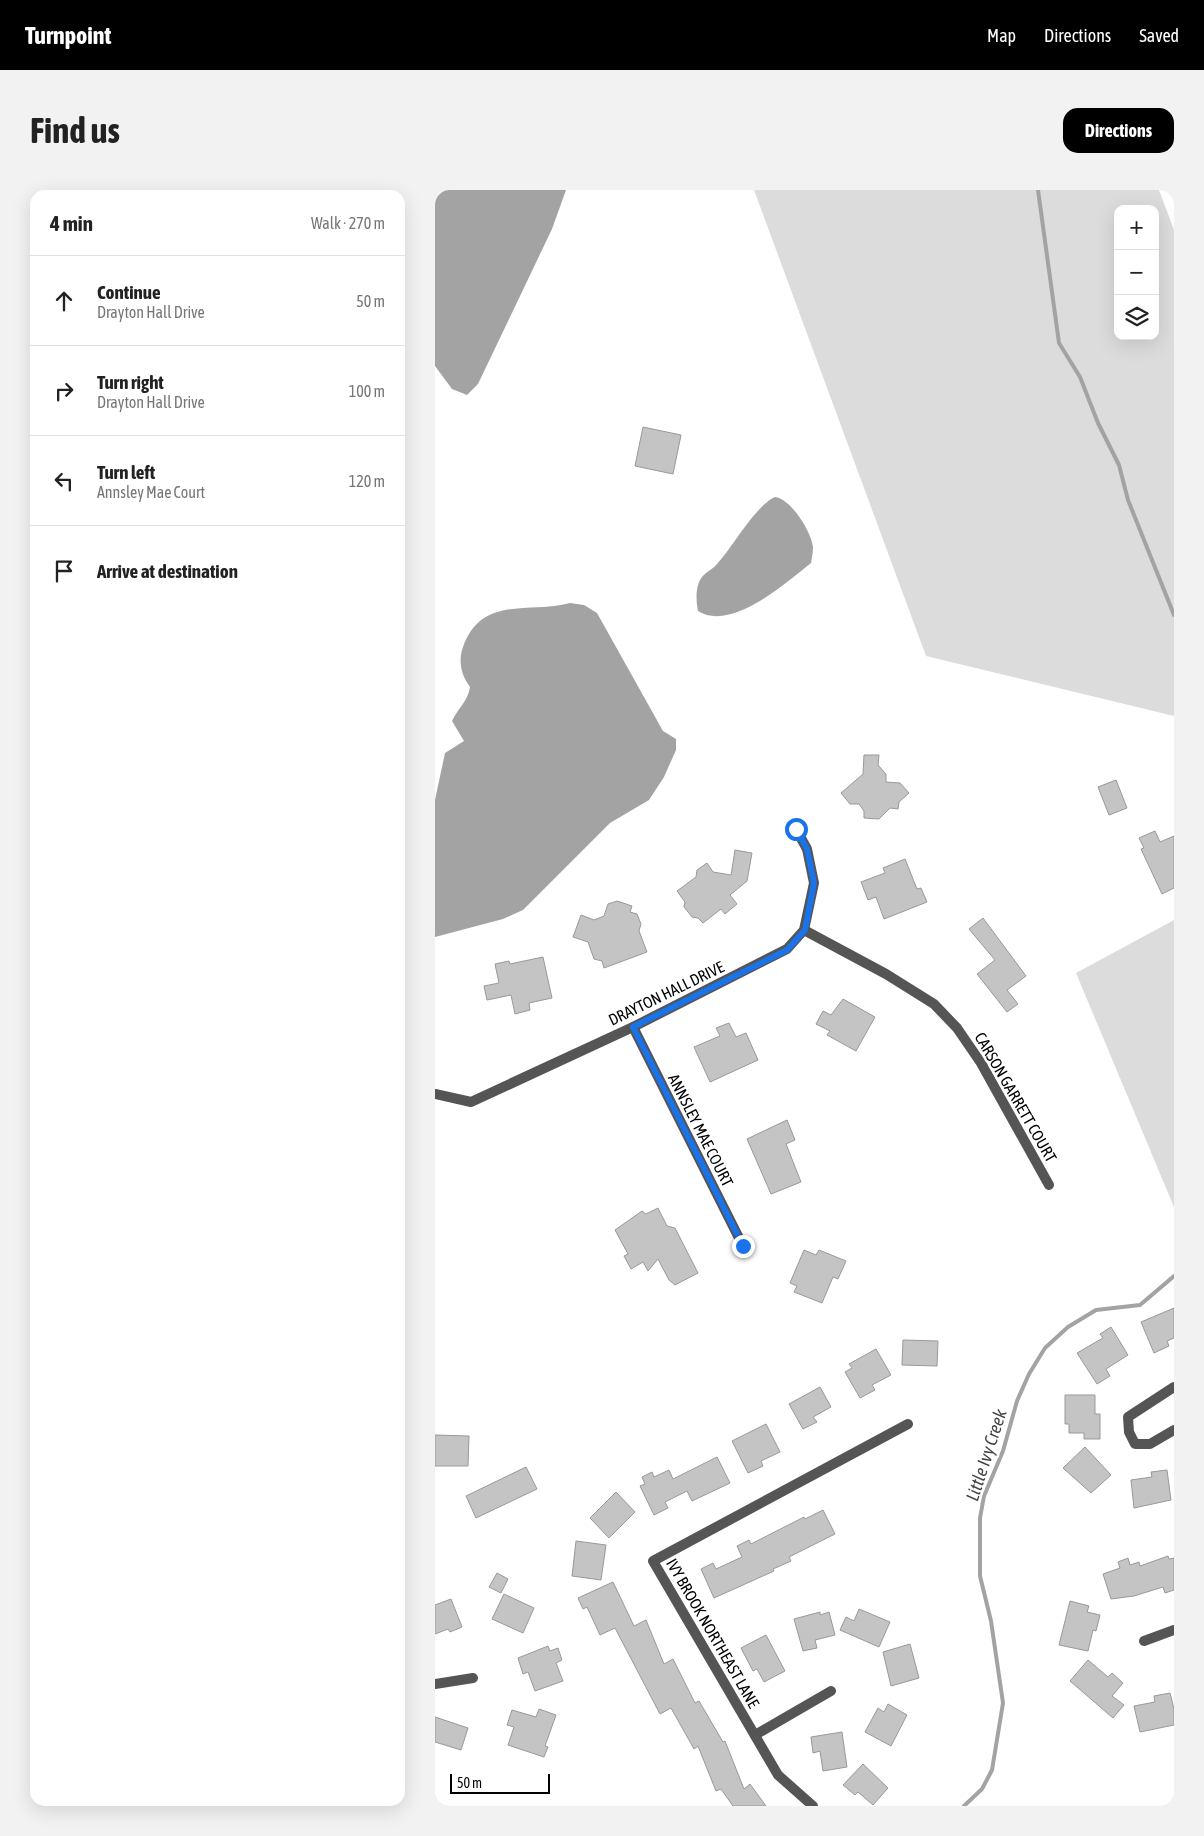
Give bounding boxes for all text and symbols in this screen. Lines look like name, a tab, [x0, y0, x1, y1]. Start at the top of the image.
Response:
text: Turnpoint	[25, 22, 111, 49]
text: Map	[987, 25, 1016, 46]
text: Directions	[1044, 25, 1111, 46]
text: Saved	[1139, 25, 1179, 46]
button: Directions	[1063, 108, 1174, 153]
text: Find us	[30, 110, 120, 150]
map controls	[1114, 205, 1159, 340]
button: +	[1114, 205, 1159, 250]
text: 4 min	[50, 211, 93, 235]
text: Walk · 270 m	[311, 214, 385, 232]
button: −	[1114, 250, 1159, 295]
text: Continue	[97, 281, 161, 303]
icon: ahead	[50, 287, 78, 315]
text: 50 m	[356, 292, 385, 310]
button: layers	[1114, 295, 1159, 340]
text: Drayton Hall Drive	[97, 303, 205, 321]
text: Turn right	[97, 371, 164, 393]
icon: right	[50, 377, 78, 405]
text: 100 m	[349, 382, 385, 400]
text: Drayton Hall Drive	[97, 393, 205, 411]
text: Turn left	[97, 461, 155, 483]
icon: left	[50, 467, 78, 495]
text: 120 m	[349, 472, 385, 490]
text: Annsley Mae Court	[97, 483, 205, 501]
icon: arrive	[50, 557, 78, 585]
text: Arrive at destination	[97, 560, 238, 582]
route start	[785, 818, 808, 841]
street label: DRAYTON HALL DRIVE	[605, 957, 727, 1029]
street label: CARSON GARRETT COURT	[972, 1029, 1060, 1165]
street label: ANNSLEY MAE COURT	[665, 1071, 737, 1189]
route end	[732, 1235, 755, 1258]
water label: Little Ivy Creek	[961, 1405, 1011, 1504]
street label: IVY BROOK NORTHEAST LANE	[663, 1555, 763, 1711]
scale bar	[450, 1771, 550, 1794]
text: 50 m	[457, 1775, 482, 1791]

